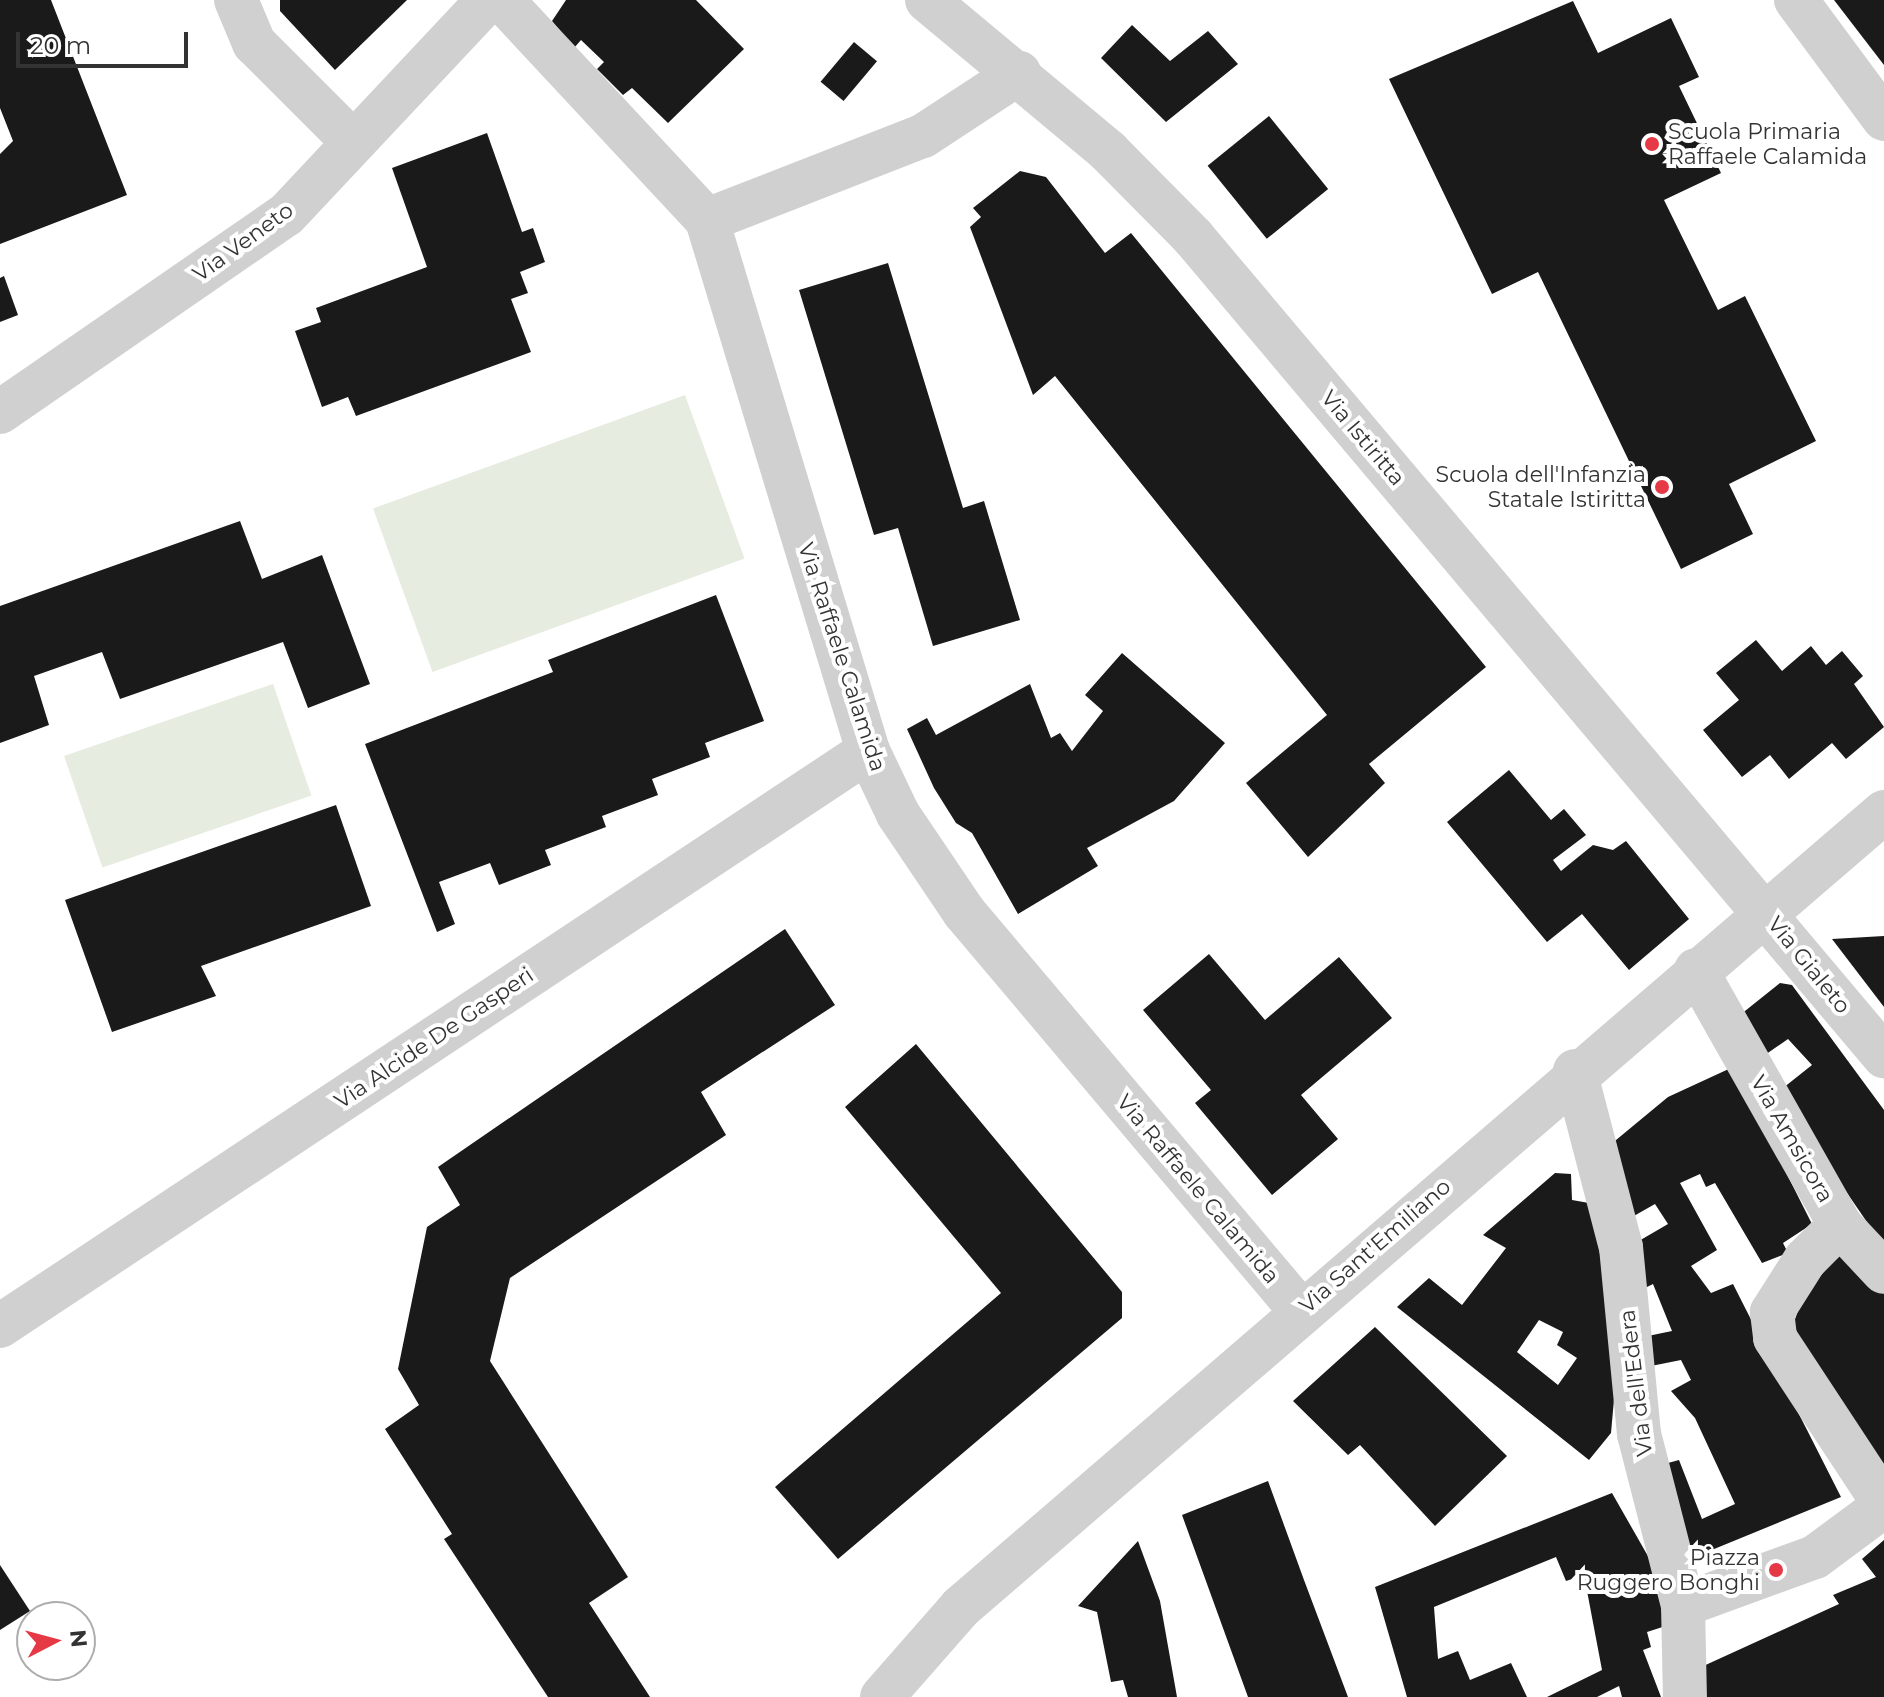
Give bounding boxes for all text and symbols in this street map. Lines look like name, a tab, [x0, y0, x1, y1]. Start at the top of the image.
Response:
scale bar	[20, 16, 192, 66]
text: 20 m	[30, 31, 91, 60]
place label: Scuola Primaria Raffaele Calamida	[1668, 118, 1867, 170]
marker: Scuola Primaria Raffaele Calamida	[1643, 135, 1661, 153]
street label: Via Veneto	[188, 197, 298, 287]
street label: Via Istiritta	[1315, 385, 1411, 491]
place label: Scuola dell'Infanzia Statale Istiritta	[1436, 461, 1646, 512]
marker: Scuola dell'Infanzia Statale Istiritta	[1653, 478, 1671, 496]
street label: Via Raffaele Calamida	[793, 539, 891, 775]
street label: Via Gialeto	[1762, 911, 1856, 1019]
street label: Via Alcide De Gasperi	[330, 962, 538, 1114]
street label: Via Amsicora	[1745, 1071, 1839, 1207]
street label: Via Raffaele Calamida	[1111, 1089, 1285, 1289]
street label: Via Sant'Emiliano	[1294, 1173, 1456, 1319]
street label: Via dell'Edera	[1614, 1308, 1658, 1458]
place label: Piazza Ruggero Bonghi	[1577, 1544, 1760, 1596]
marker: Piazza Ruggero Bonghi	[1767, 1561, 1785, 1579]
north arrow	[16, 1601, 96, 1681]
text: N	[64, 1628, 93, 1649]

